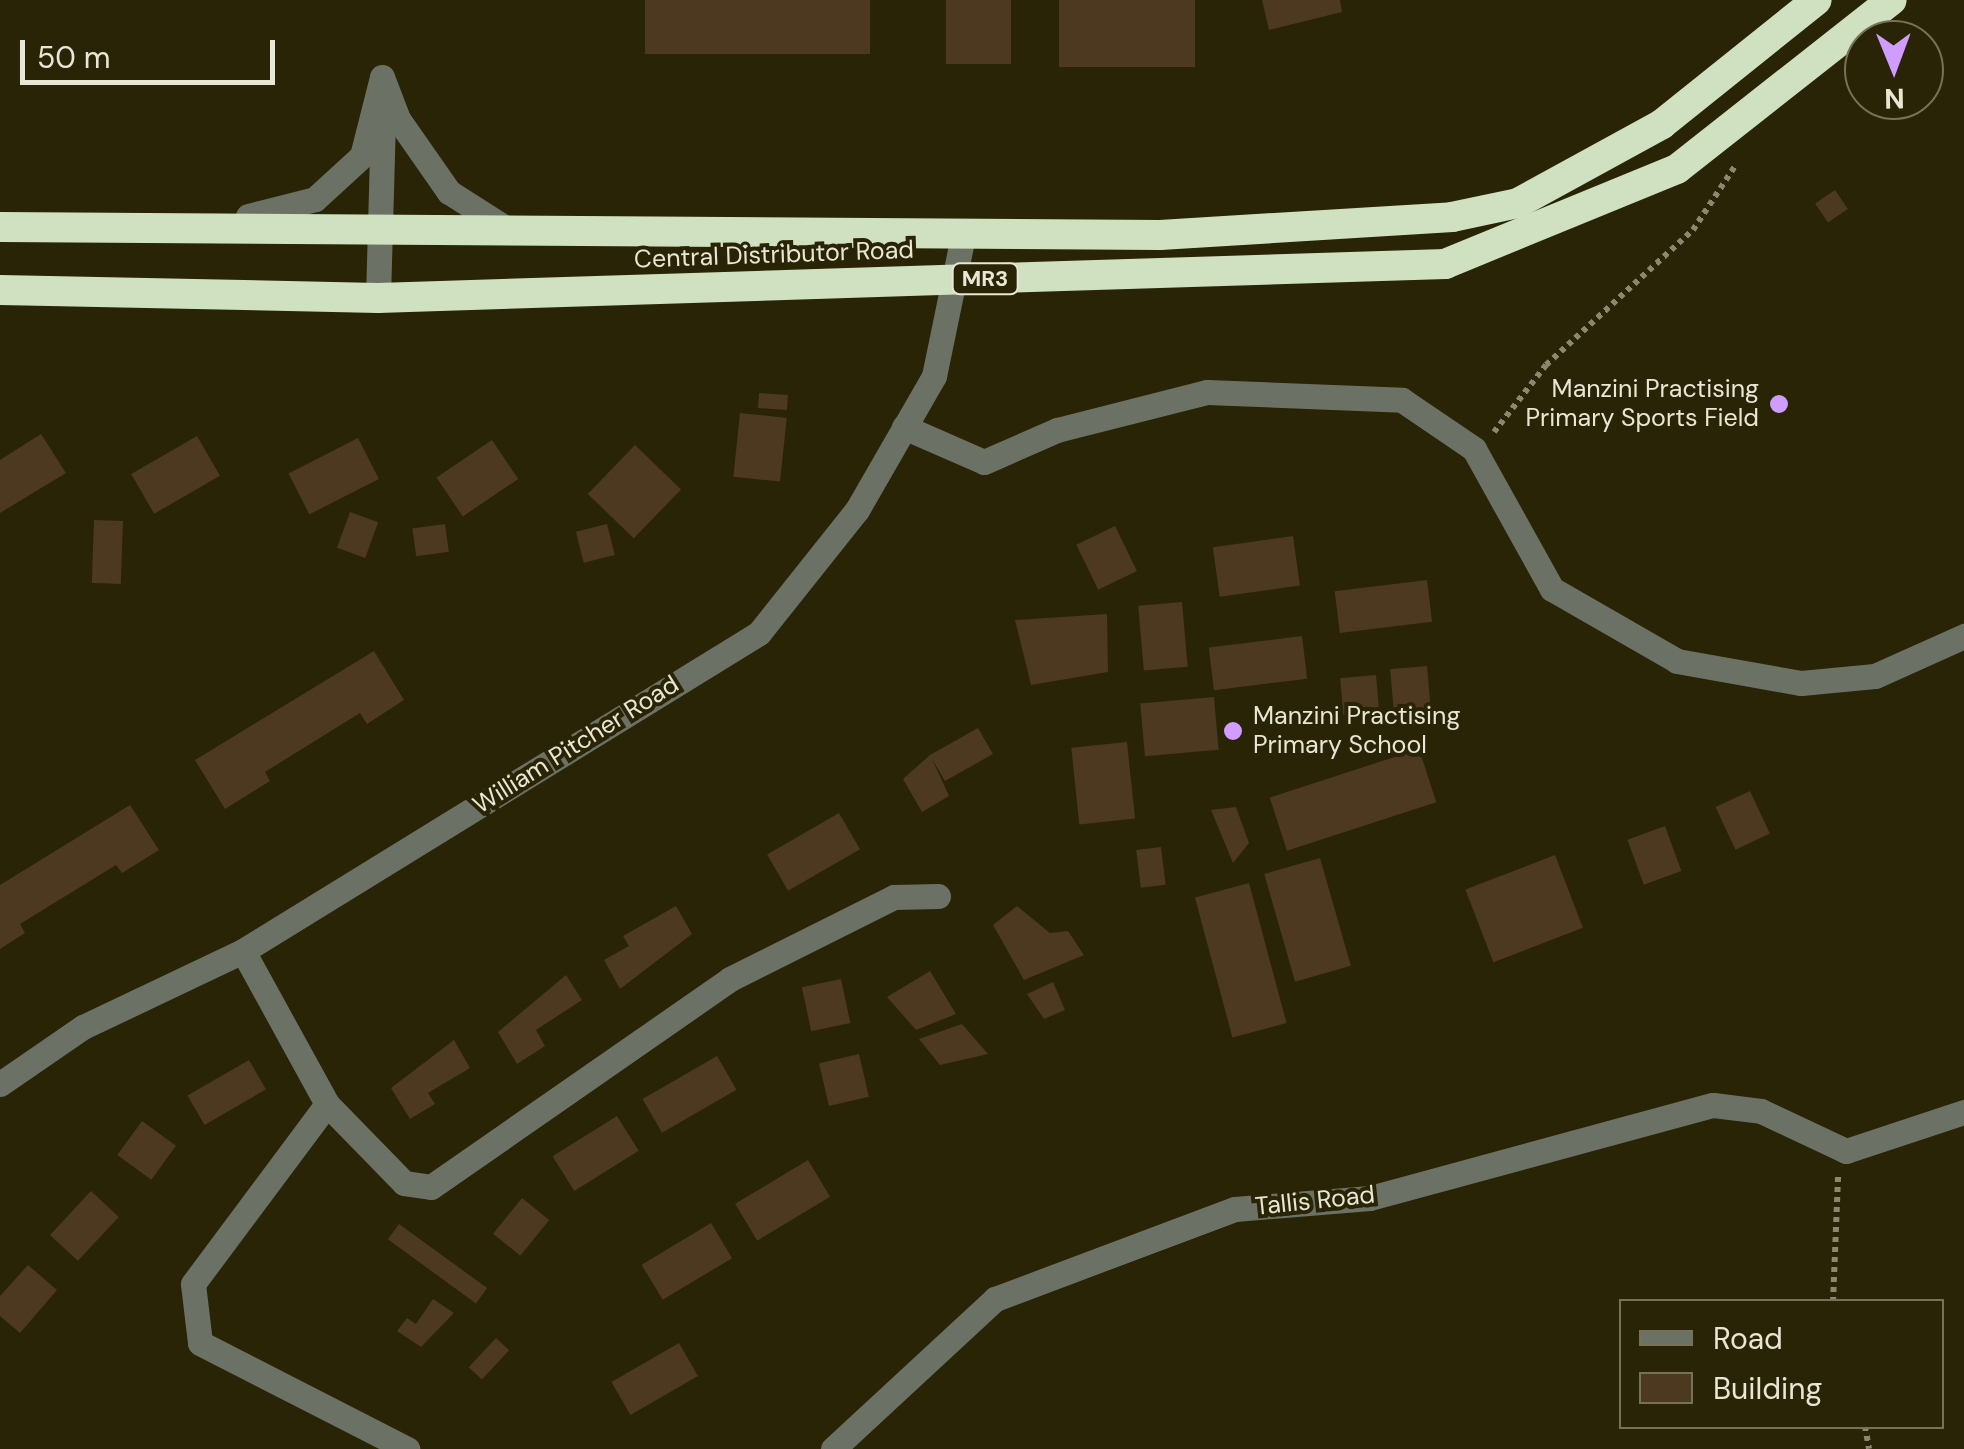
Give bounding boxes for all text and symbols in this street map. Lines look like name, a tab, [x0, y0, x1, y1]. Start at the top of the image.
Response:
scale bar	[25, 20, 280, 82]
north arrow	[1844, 20, 1944, 120]
text: 50 m	[37, 38, 111, 77]
text: N	[1884, 80, 1905, 117]
street label: Central Distributor Road	[634, 235, 914, 275]
road number: MR3	[950, 262, 1020, 296]
place label: Manzini Practising Primary Sports Field	[1526, 375, 1759, 434]
marker: Manzini Practising Primary Sports Field	[1768, 393, 1790, 415]
street label: William Pitcher Road	[468, 670, 684, 820]
place label: Manzini Practising Primary School	[1253, 702, 1460, 761]
marker: Manzini Practising Primary School	[1222, 720, 1244, 742]
street label: Tallis Road	[1254, 1180, 1376, 1222]
legend	[1619, 1299, 1944, 1429]
text: Road	[1713, 1319, 1783, 1358]
text: Building	[1713, 1369, 1822, 1408]

